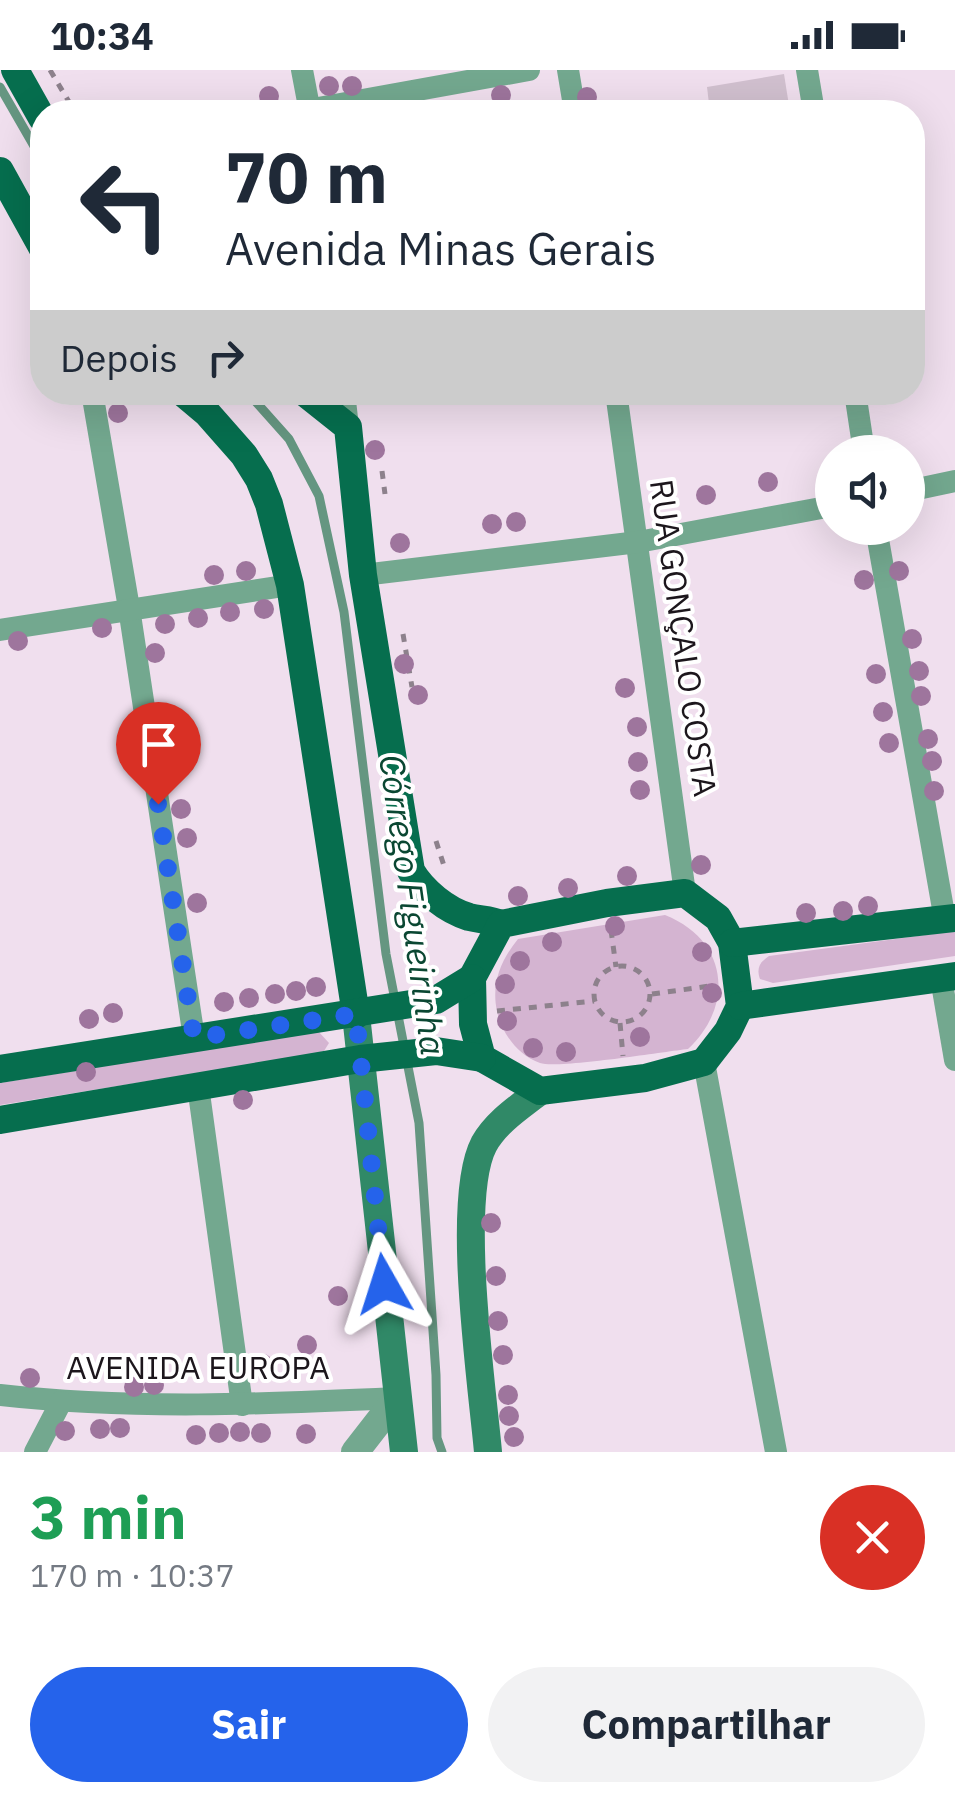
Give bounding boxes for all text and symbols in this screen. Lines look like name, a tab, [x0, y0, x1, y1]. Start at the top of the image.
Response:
text: 10:34	[50, 11, 154, 60]
text: 70 m	[225, 131, 388, 222]
icon: left	[60, 140, 190, 270]
text: Avenida Minas Gerais	[225, 219, 656, 277]
icon: right	[198, 330, 253, 385]
text: Depois	[60, 333, 178, 382]
map controls	[815, 435, 925, 545]
button: sound	[815, 435, 925, 545]
street label: RUA GONÇALO COSTA	[641, 477, 727, 799]
pin	[116, 702, 201, 805]
icon: arrive	[131, 717, 186, 772]
water label: Córrego Figueirinha	[369, 751, 457, 1058]
position arrow	[332, 1232, 436, 1336]
street label: AVENIDA EUROPA	[66, 1346, 330, 1388]
text: 3 min	[30, 1477, 187, 1556]
button: close	[820, 1485, 925, 1590]
text: 170 m · 10:37	[30, 1554, 235, 1596]
button: Sair	[30, 1667, 468, 1782]
button: Compartilhar	[488, 1667, 925, 1782]

